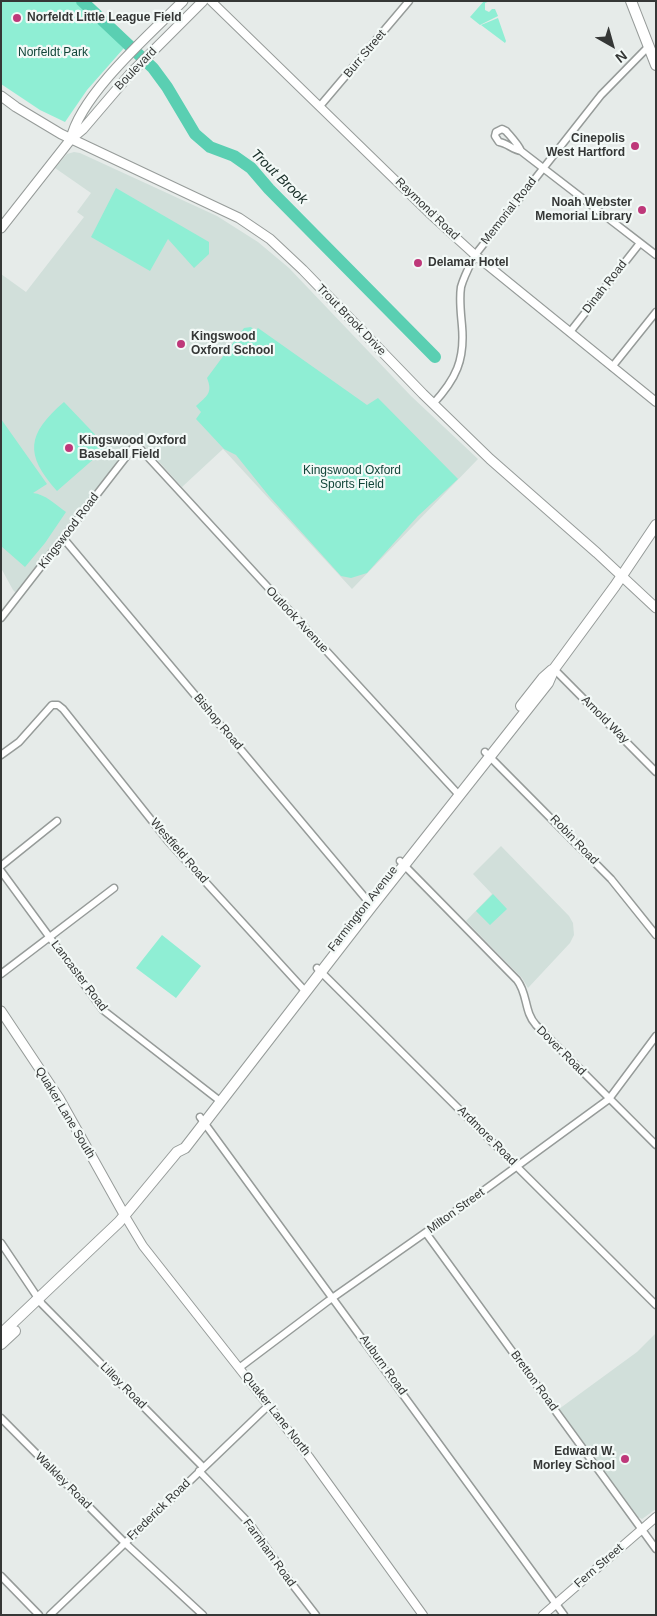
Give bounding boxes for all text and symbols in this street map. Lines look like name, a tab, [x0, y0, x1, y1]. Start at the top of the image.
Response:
place label: Norfeldt Little League Field	[27, 11, 182, 25]
marker: Norfeldt Little League Field	[11, 12, 23, 24]
north arrow	[587, 20, 637, 70]
street label: Burr Street	[341, 27, 389, 81]
street label: Boulevard	[112, 45, 160, 93]
park label: Norfeldt Park	[18, 46, 88, 60]
text: N	[612, 47, 630, 66]
place label: Cinepolis West Hartford	[546, 132, 625, 160]
marker: Cinepolis West Hartford	[629, 140, 641, 152]
water label: Trout Brook	[247, 146, 311, 208]
street label: Raymond Road	[392, 175, 462, 243]
street label: Memorial Road	[478, 175, 540, 247]
place label: Noah Webster Memorial Library	[535, 196, 632, 224]
marker: Noah Webster Memorial Library	[636, 204, 648, 216]
place label: Delamar Hotel	[428, 256, 509, 270]
marker: Delamar Hotel	[412, 257, 424, 269]
street label: Dinah Road	[580, 258, 630, 316]
street label: Trout Brook Drive	[313, 281, 389, 359]
place label: Kingswood Oxford School	[191, 330, 274, 358]
marker: Kingswood Oxford School	[175, 338, 187, 350]
place label: Kingswood Oxford Baseball Field	[79, 434, 186, 462]
marker: Kingswood Oxford Baseball Field	[63, 442, 75, 454]
park label: Kingswood Oxford Sports Field	[303, 464, 401, 492]
street label: Kingswood Road	[36, 490, 102, 572]
street label: Outlook Avenue	[263, 584, 331, 656]
street label: Bishop Road	[190, 691, 246, 753]
street label: Arnold Way	[578, 693, 632, 747]
street label: Robin Road	[547, 812, 601, 868]
street label: Westfield Road	[147, 816, 211, 886]
street label: Farmington Avenue	[325, 863, 401, 955]
street label: Lancaster Road	[48, 938, 110, 1014]
street label: Dover Road	[533, 1023, 589, 1079]
street label: Quaker Lane South	[32, 1065, 98, 1161]
street label: Ardmore Road	[454, 1103, 520, 1169]
street label: Milton Street	[425, 1185, 487, 1237]
street label: Auburn Road	[356, 1332, 410, 1398]
street label: Bretton Road	[507, 1348, 561, 1414]
street label: Lilley Road	[97, 1360, 149, 1412]
street label: Quaker Lane North	[239, 1369, 313, 1459]
place label: Edward W. Morley School	[533, 1445, 615, 1473]
street label: Walkley Road	[32, 1450, 94, 1512]
marker: Edward W. Morley School	[619, 1453, 631, 1465]
street label: Frederick Road	[124, 1476, 194, 1544]
street label: Farnham Road	[240, 1516, 298, 1590]
street label: Fern Street	[572, 1541, 626, 1591]

